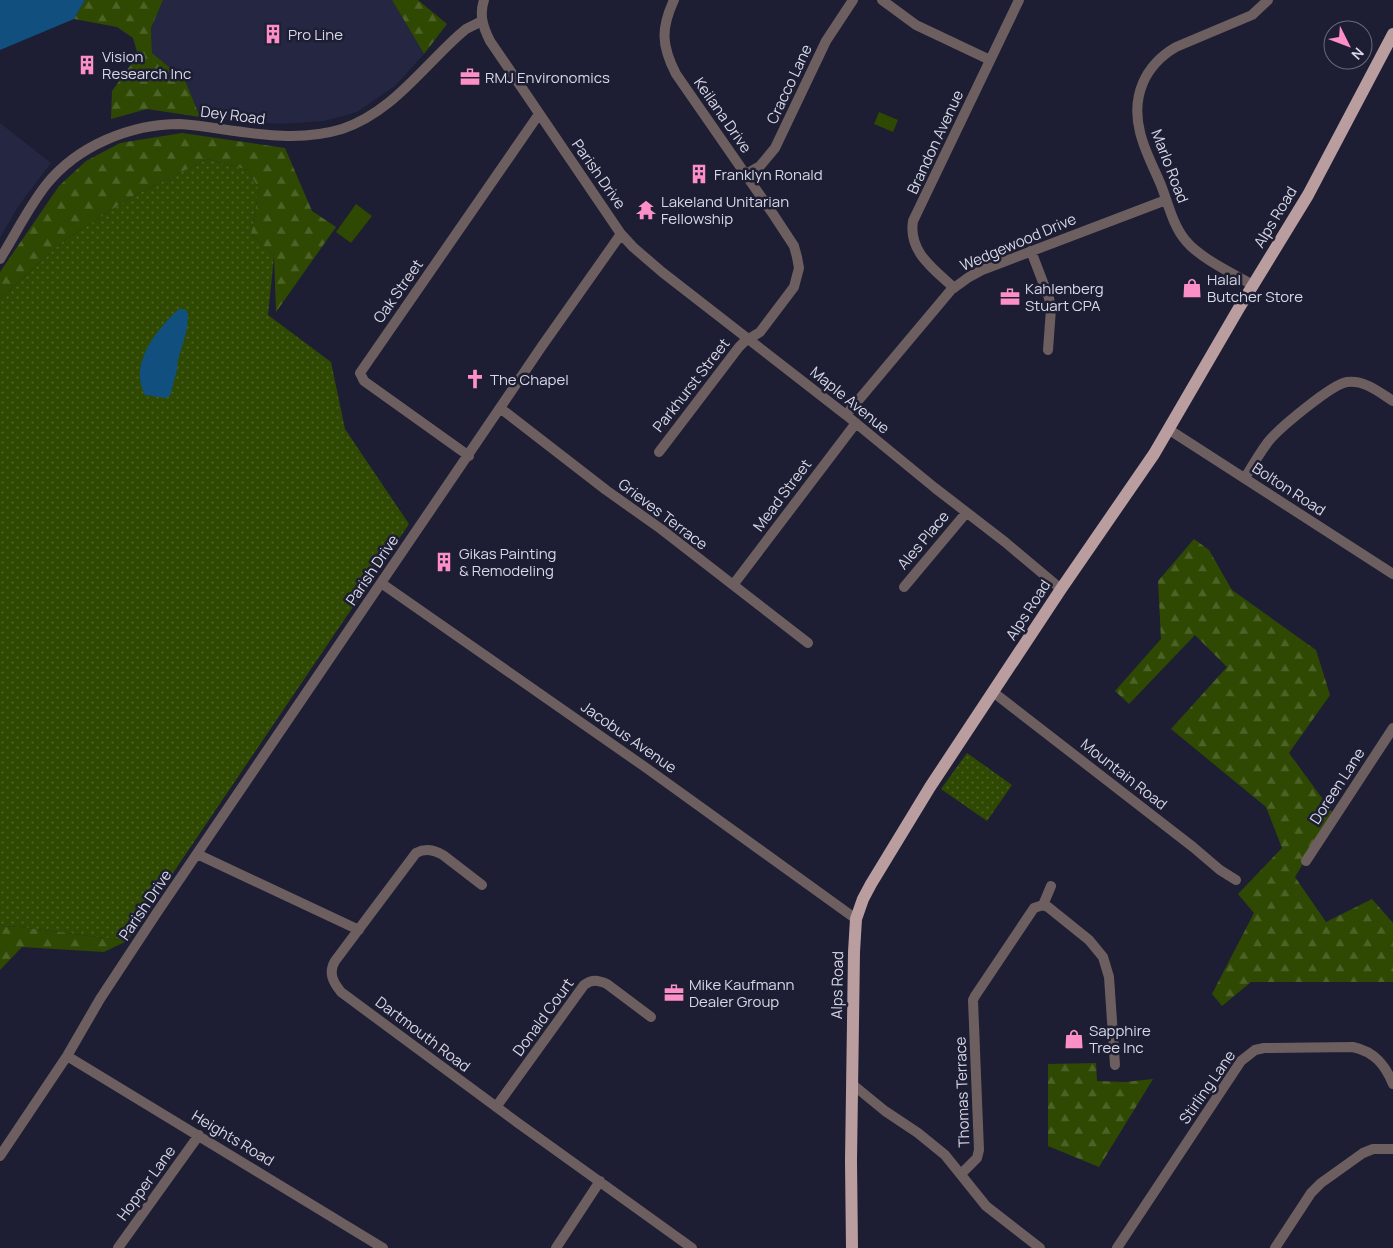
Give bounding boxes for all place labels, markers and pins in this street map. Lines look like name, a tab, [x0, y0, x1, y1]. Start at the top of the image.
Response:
building icon: Pro Line	[262, 23, 284, 45]
place label: Pro Line	[288, 24, 343, 45]
place label: Vision Research Inc	[102, 46, 191, 84]
building icon: Vision Research Inc	[76, 54, 98, 76]
office icon: RMJ Environomics	[459, 66, 481, 88]
place label: RMJ Environomics	[485, 67, 610, 88]
building icon: Franklyn Ronald	[688, 163, 710, 185]
place label: Franklyn Ronald	[714, 164, 823, 185]
place label: Lakeland Unitarian Fellowship	[661, 191, 789, 229]
temple icon: Lakeland Unitarian Fellowship	[635, 199, 657, 221]
place label: Halal Butcher Store	[1207, 269, 1303, 307]
shop icon: Halal Butcher Store	[1181, 277, 1203, 299]
place label: Kahlenberg Stuart CPA	[1025, 278, 1104, 316]
office icon: Kahlenberg Stuart CPA	[999, 286, 1021, 308]
church icon: The Chapel	[464, 368, 486, 390]
place label: The Chapel	[490, 369, 569, 390]
place label: Gikas Painting & Remodeling	[459, 543, 556, 581]
building icon: Gikas Painting & Remodeling	[433, 551, 455, 573]
place label: Mike Kaufmann Dealer Group	[689, 974, 795, 1012]
office icon: Mike Kaufmann Dealer Group	[663, 982, 685, 1004]
place label: Sapphire Tree Inc	[1089, 1020, 1151, 1058]
shop icon: Sapphire Tree Inc	[1063, 1028, 1085, 1050]

